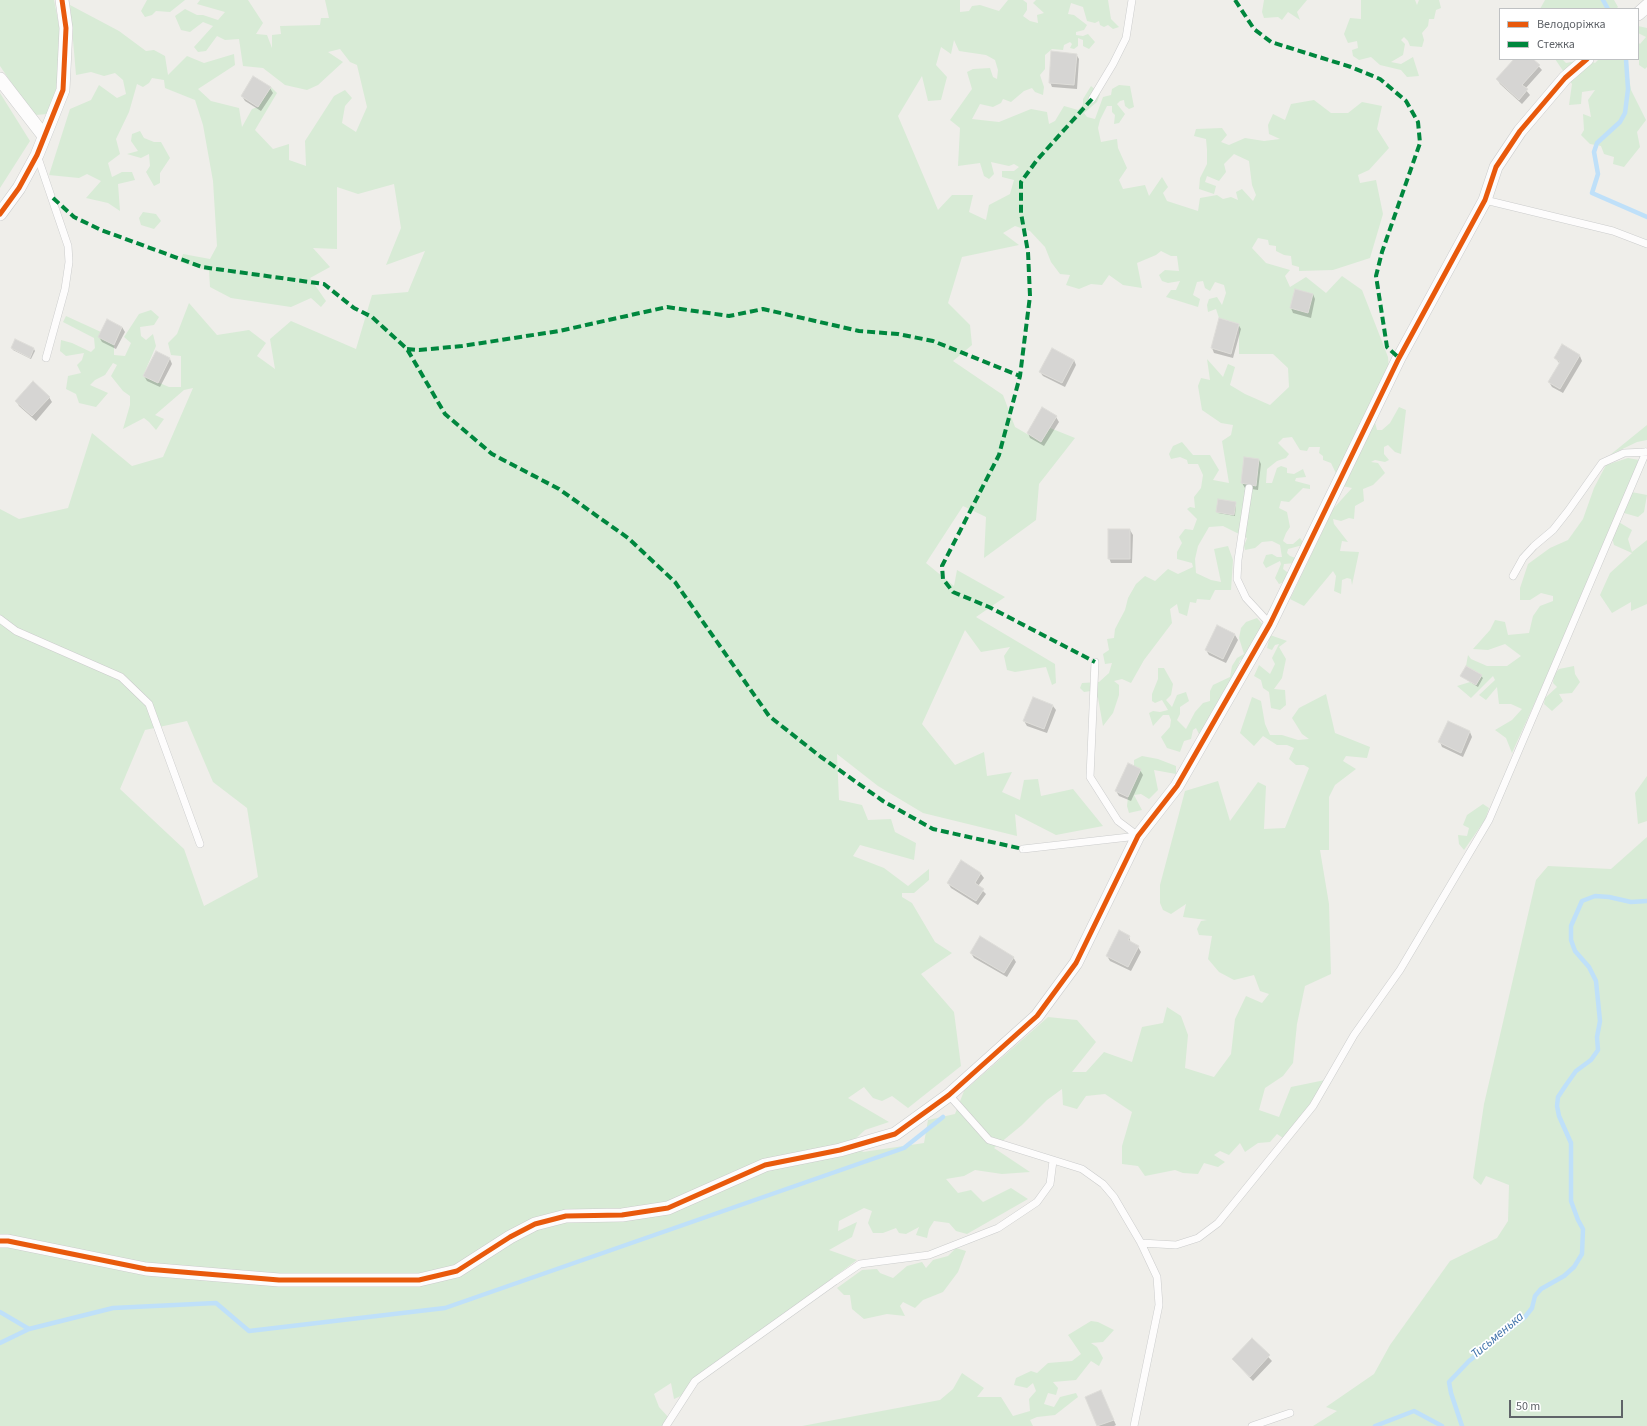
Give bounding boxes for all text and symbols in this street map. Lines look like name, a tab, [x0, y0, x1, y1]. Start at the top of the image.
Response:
legend	[1499, 8, 1639, 60]
text: Велодоріжка	[1537, 16, 1606, 33]
text: Стежка	[1537, 36, 1575, 53]
water label: Тисьменька	[1468, 1309, 1528, 1363]
scale bar	[1511, 1392, 1625, 1418]
text: 50 m	[1516, 1398, 1540, 1415]

